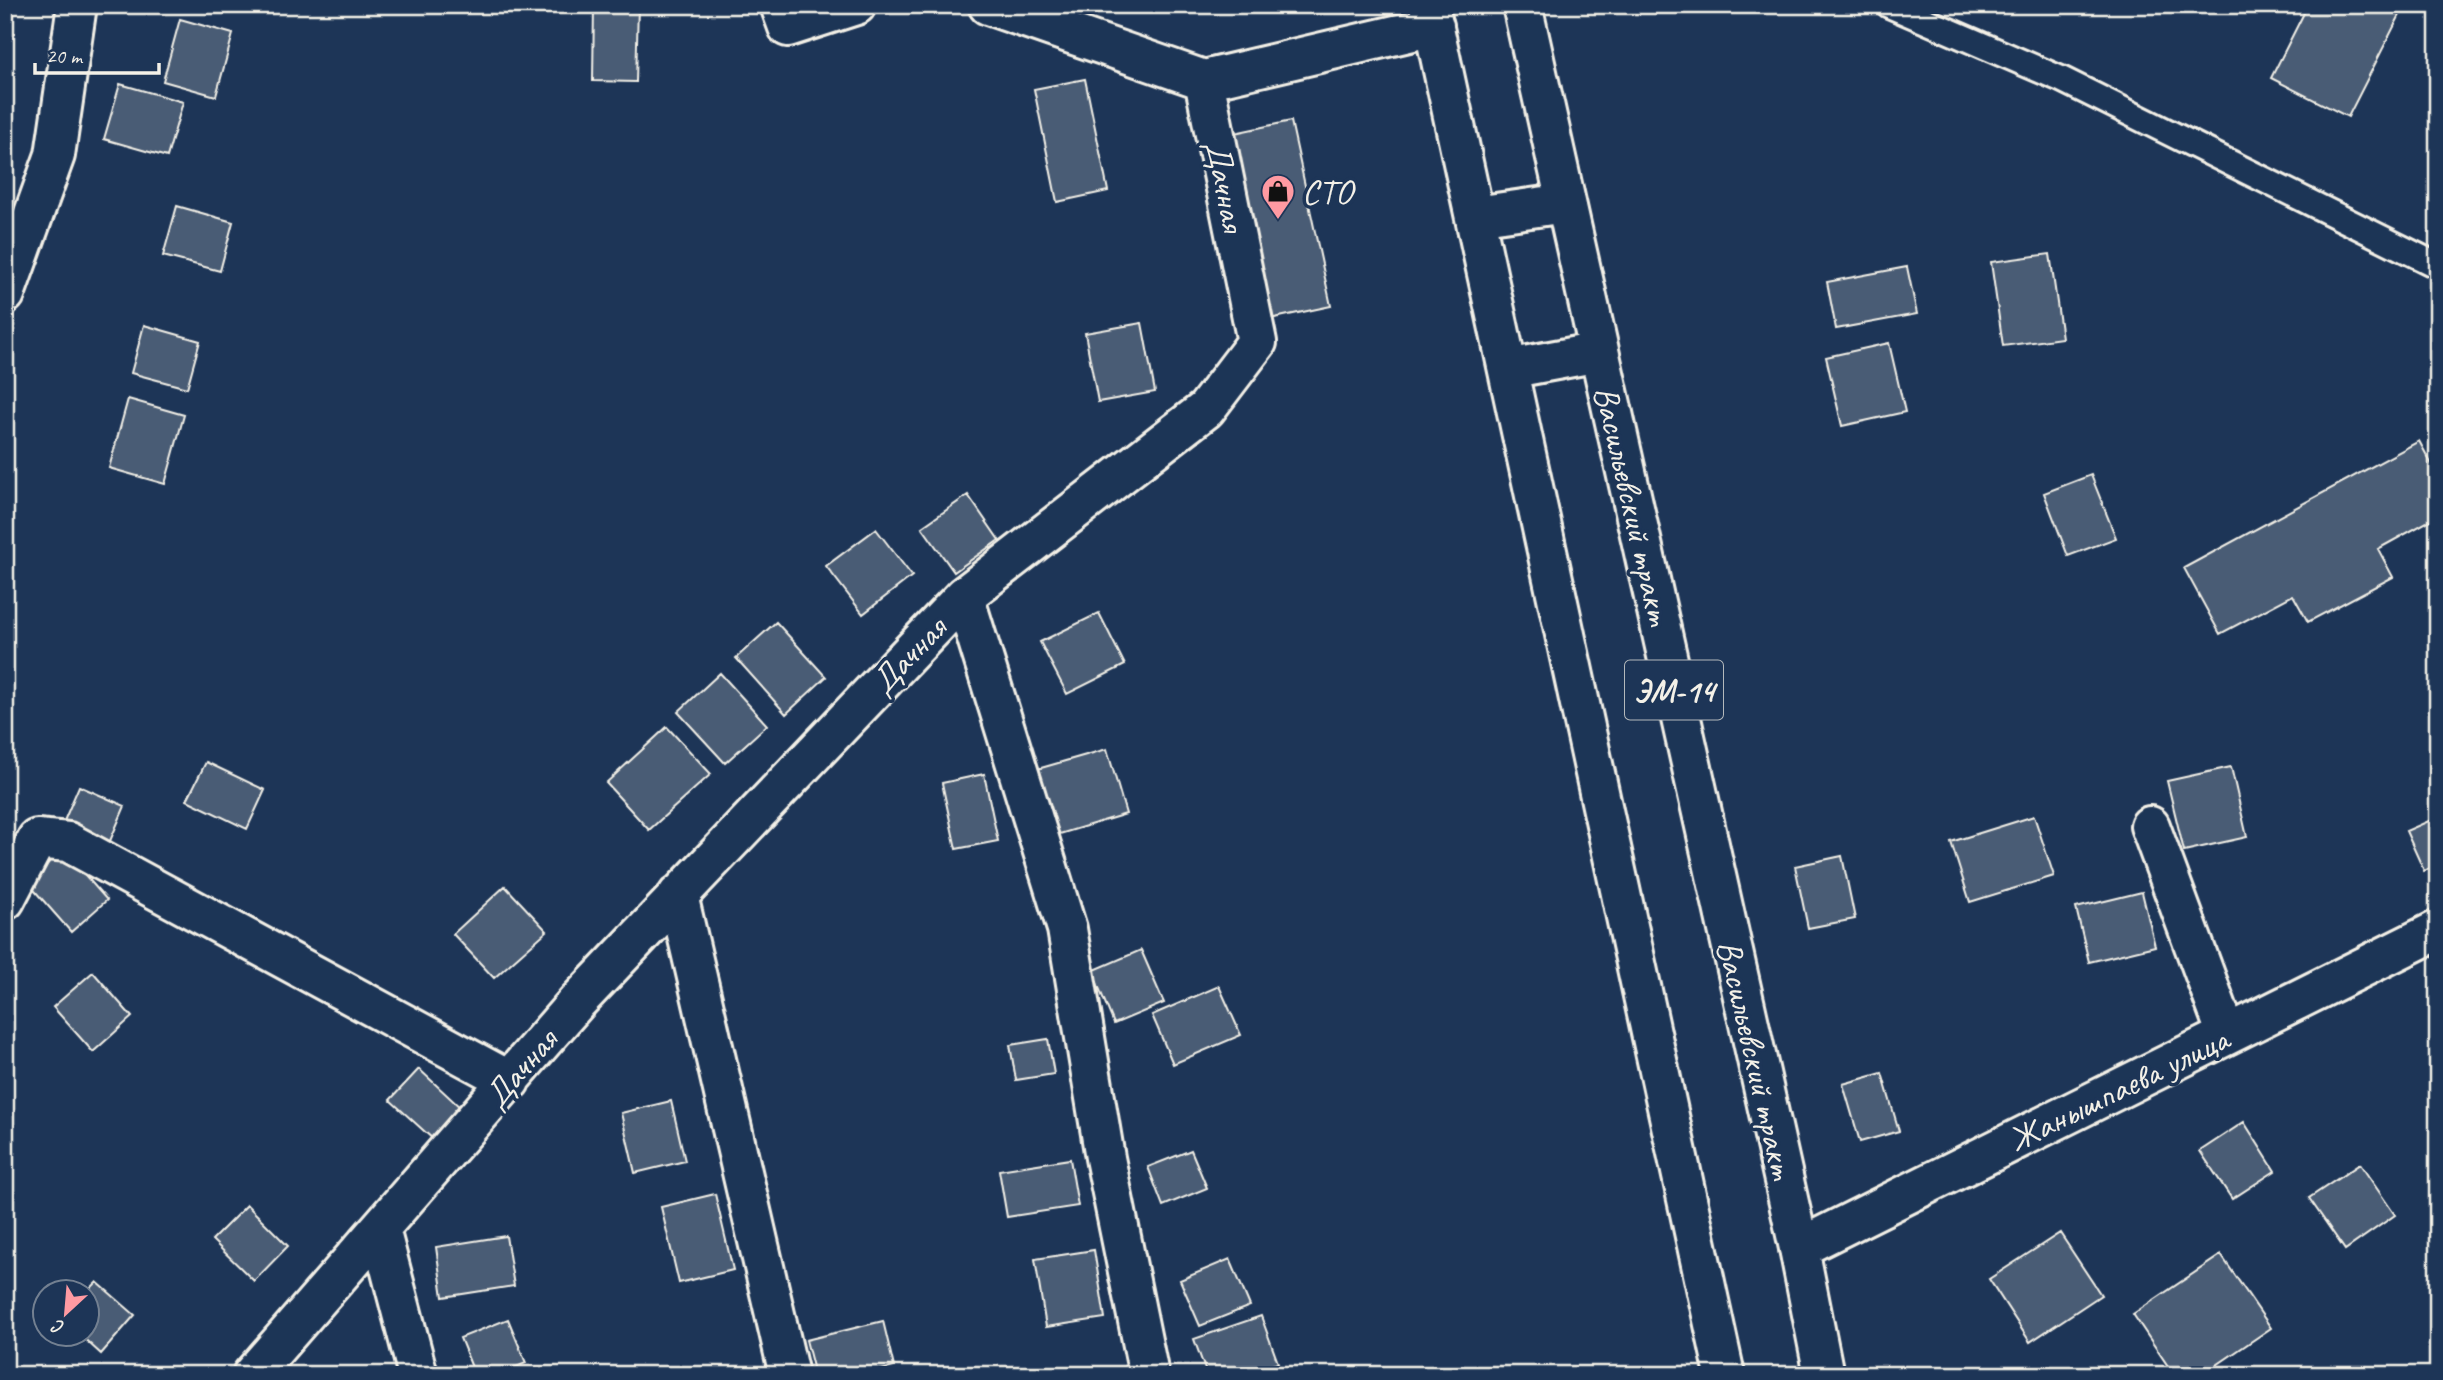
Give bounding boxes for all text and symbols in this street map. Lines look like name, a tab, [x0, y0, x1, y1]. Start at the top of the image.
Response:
scale bar	[35, 32, 159, 76]
text: 20 m	[46, 43, 84, 69]
street label: Дачная	[1195, 137, 1257, 238]
place label: СТО	[1302, 169, 1356, 214]
shop icon: СТО	[1259, 172, 1297, 221]
street label: Васильевский тракт	[1583, 382, 1682, 631]
street label: Дачная	[860, 605, 958, 704]
road number: ЭМ-14	[1625, 660, 1723, 720]
street label: Васильевский тракт	[1706, 936, 1805, 1185]
street label: Жанышпаева улица	[2001, 1016, 2238, 1162]
street label: Дачная	[473, 1017, 569, 1118]
north arrow	[32, 1278, 102, 1348]
text: С	[47, 1313, 68, 1340]

